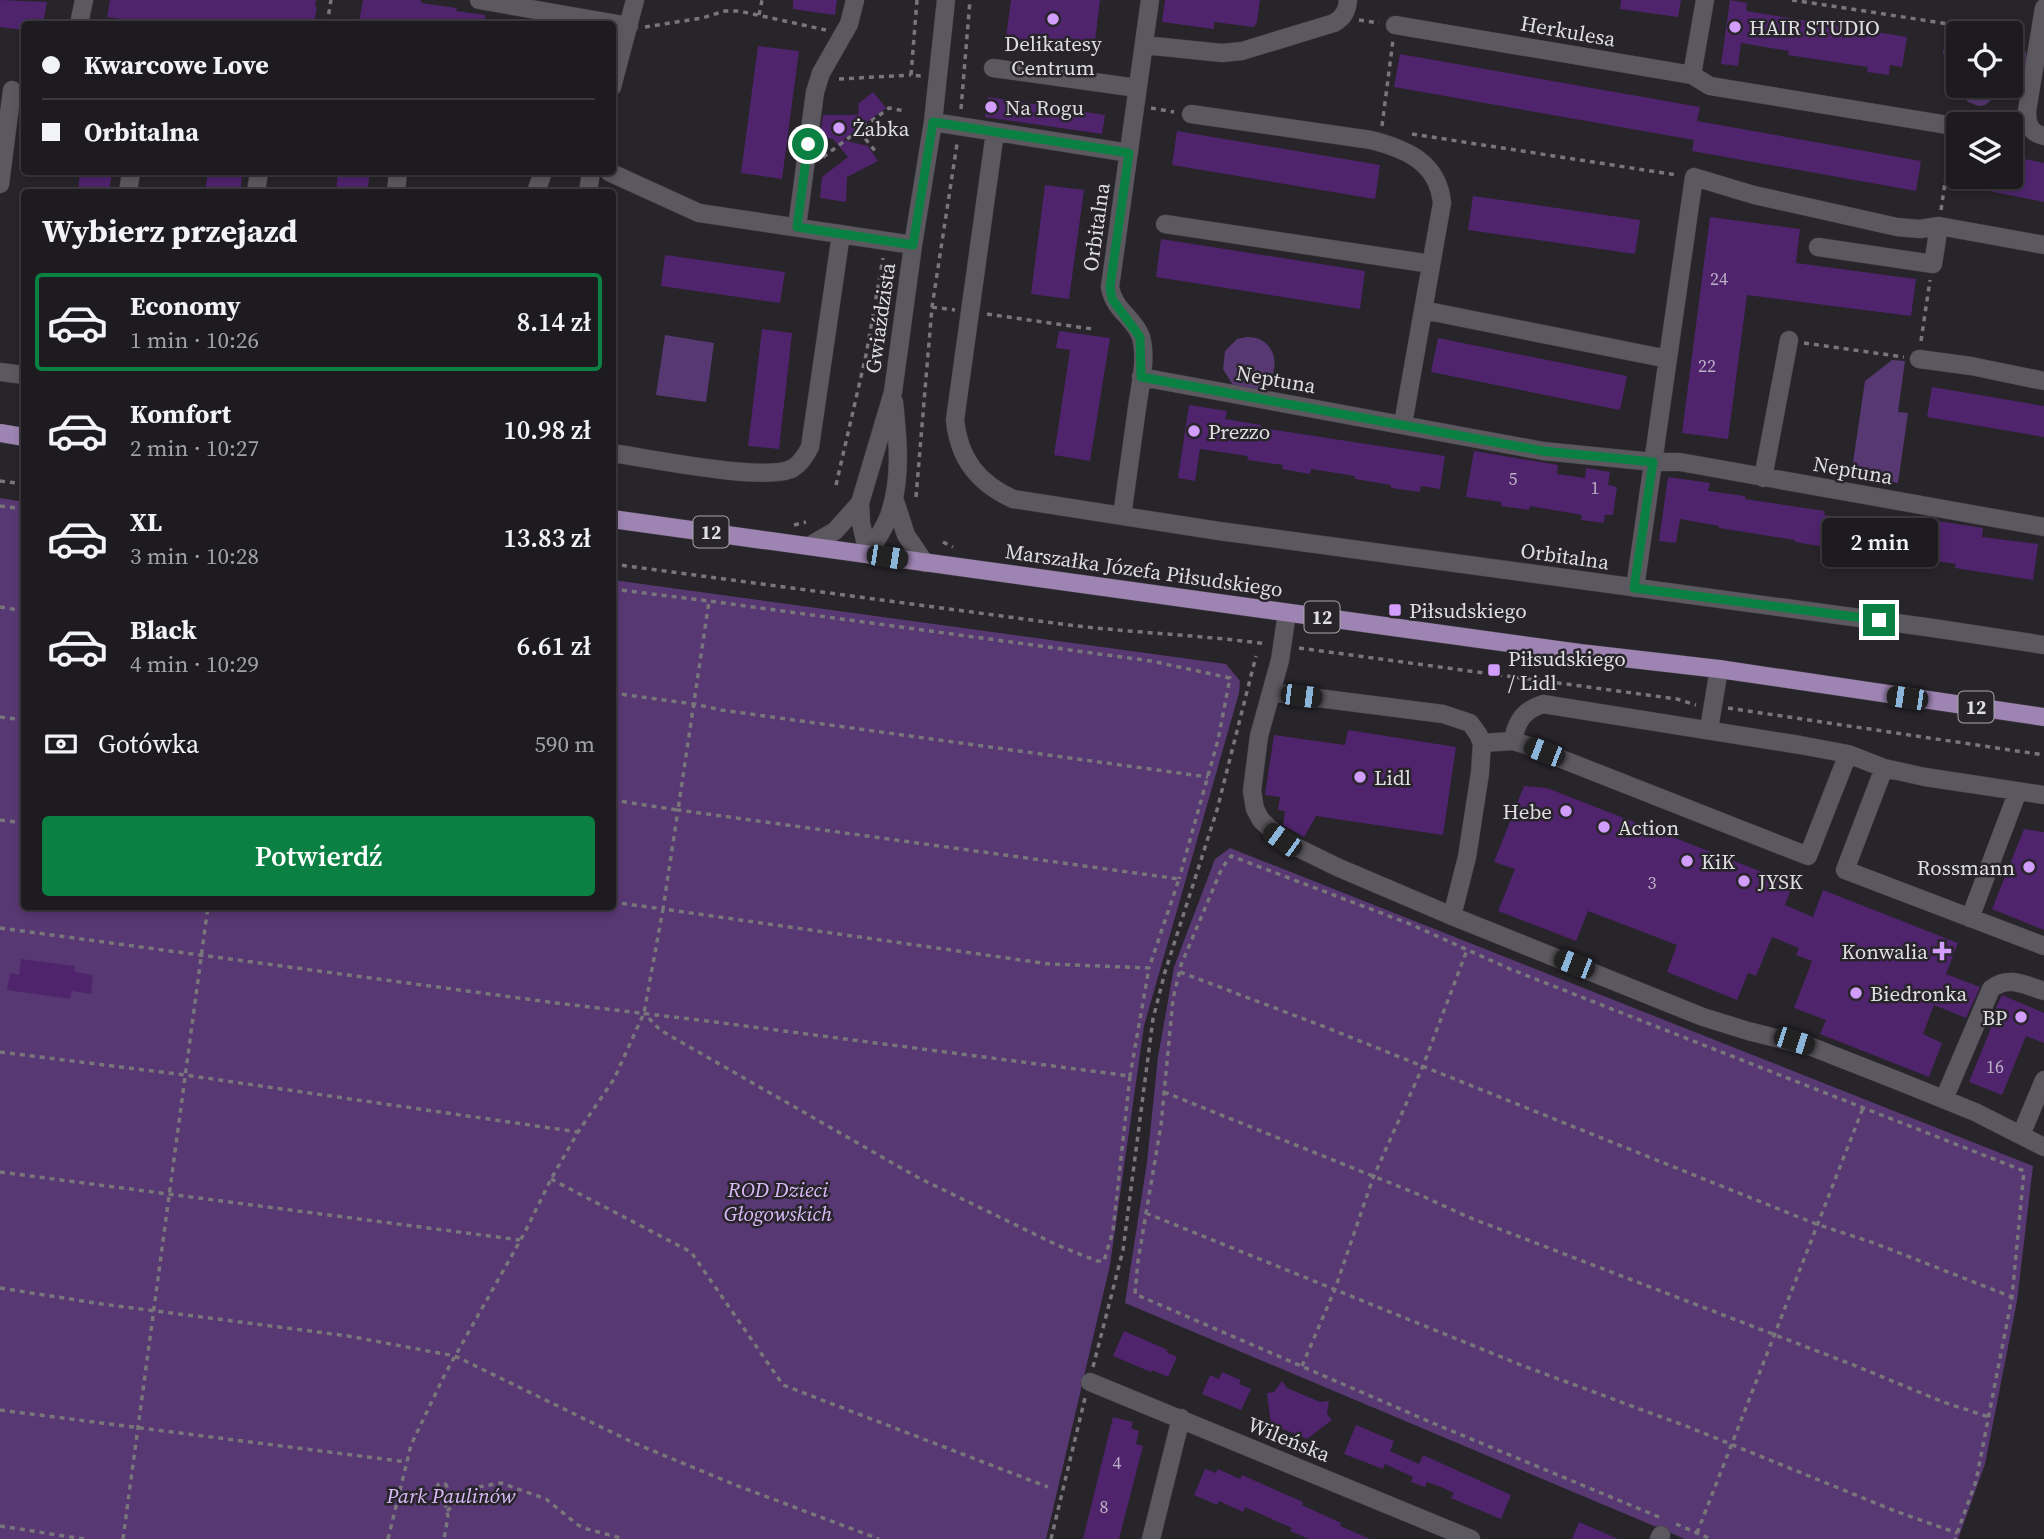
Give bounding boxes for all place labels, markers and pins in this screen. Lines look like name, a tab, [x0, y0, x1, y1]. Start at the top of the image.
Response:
marker: Delikatesy Centrum	[1045, 11, 1061, 27]
place label: HAIR STUDIO	[1749, 13, 1880, 42]
marker: HAIR STUDIO	[1727, 19, 1743, 35]
place label: Delikatesy Centrum	[1004, 29, 1102, 82]
place label: Na Rogu	[1005, 93, 1084, 122]
marker: Na Rogu	[983, 99, 999, 115]
place label: Żabka	[853, 114, 910, 143]
marker: Żabka	[831, 120, 847, 136]
place label: Prezzo	[1208, 417, 1270, 446]
marker: Prezzo	[1186, 423, 1202, 439]
place label: Piłsudskiego	[1409, 596, 1527, 625]
marker: Piłsudskiego	[1387, 602, 1403, 618]
place label: Piłsudskiego / Lidl	[1508, 644, 1626, 697]
marker: Piłsudskiego / Lidl	[1486, 662, 1502, 678]
place label: Lidl	[1374, 763, 1411, 792]
marker: Lidl	[1352, 769, 1368, 785]
place label: Hebe	[1503, 797, 1552, 826]
marker: Hebe	[1558, 803, 1574, 819]
place label: Action	[1618, 813, 1679, 842]
marker: Action	[1596, 819, 1612, 835]
place label: KiK	[1701, 847, 1735, 876]
marker: KiK	[1679, 853, 1695, 869]
place label: Rossmann	[1917, 853, 2015, 882]
marker: Rossmann	[2021, 859, 2037, 875]
place label: JYSK	[1757, 867, 1803, 896]
marker: JYSK	[1736, 873, 1752, 889]
place label: Konwalia	[1841, 937, 1928, 966]
marker: Konwalia	[1934, 943, 1950, 959]
place label: Biedronka	[1870, 979, 1967, 1008]
marker: Biedronka	[1848, 985, 1864, 1001]
place label: BP	[1982, 1003, 2007, 1032]
marker: BP	[2013, 1009, 2029, 1025]

